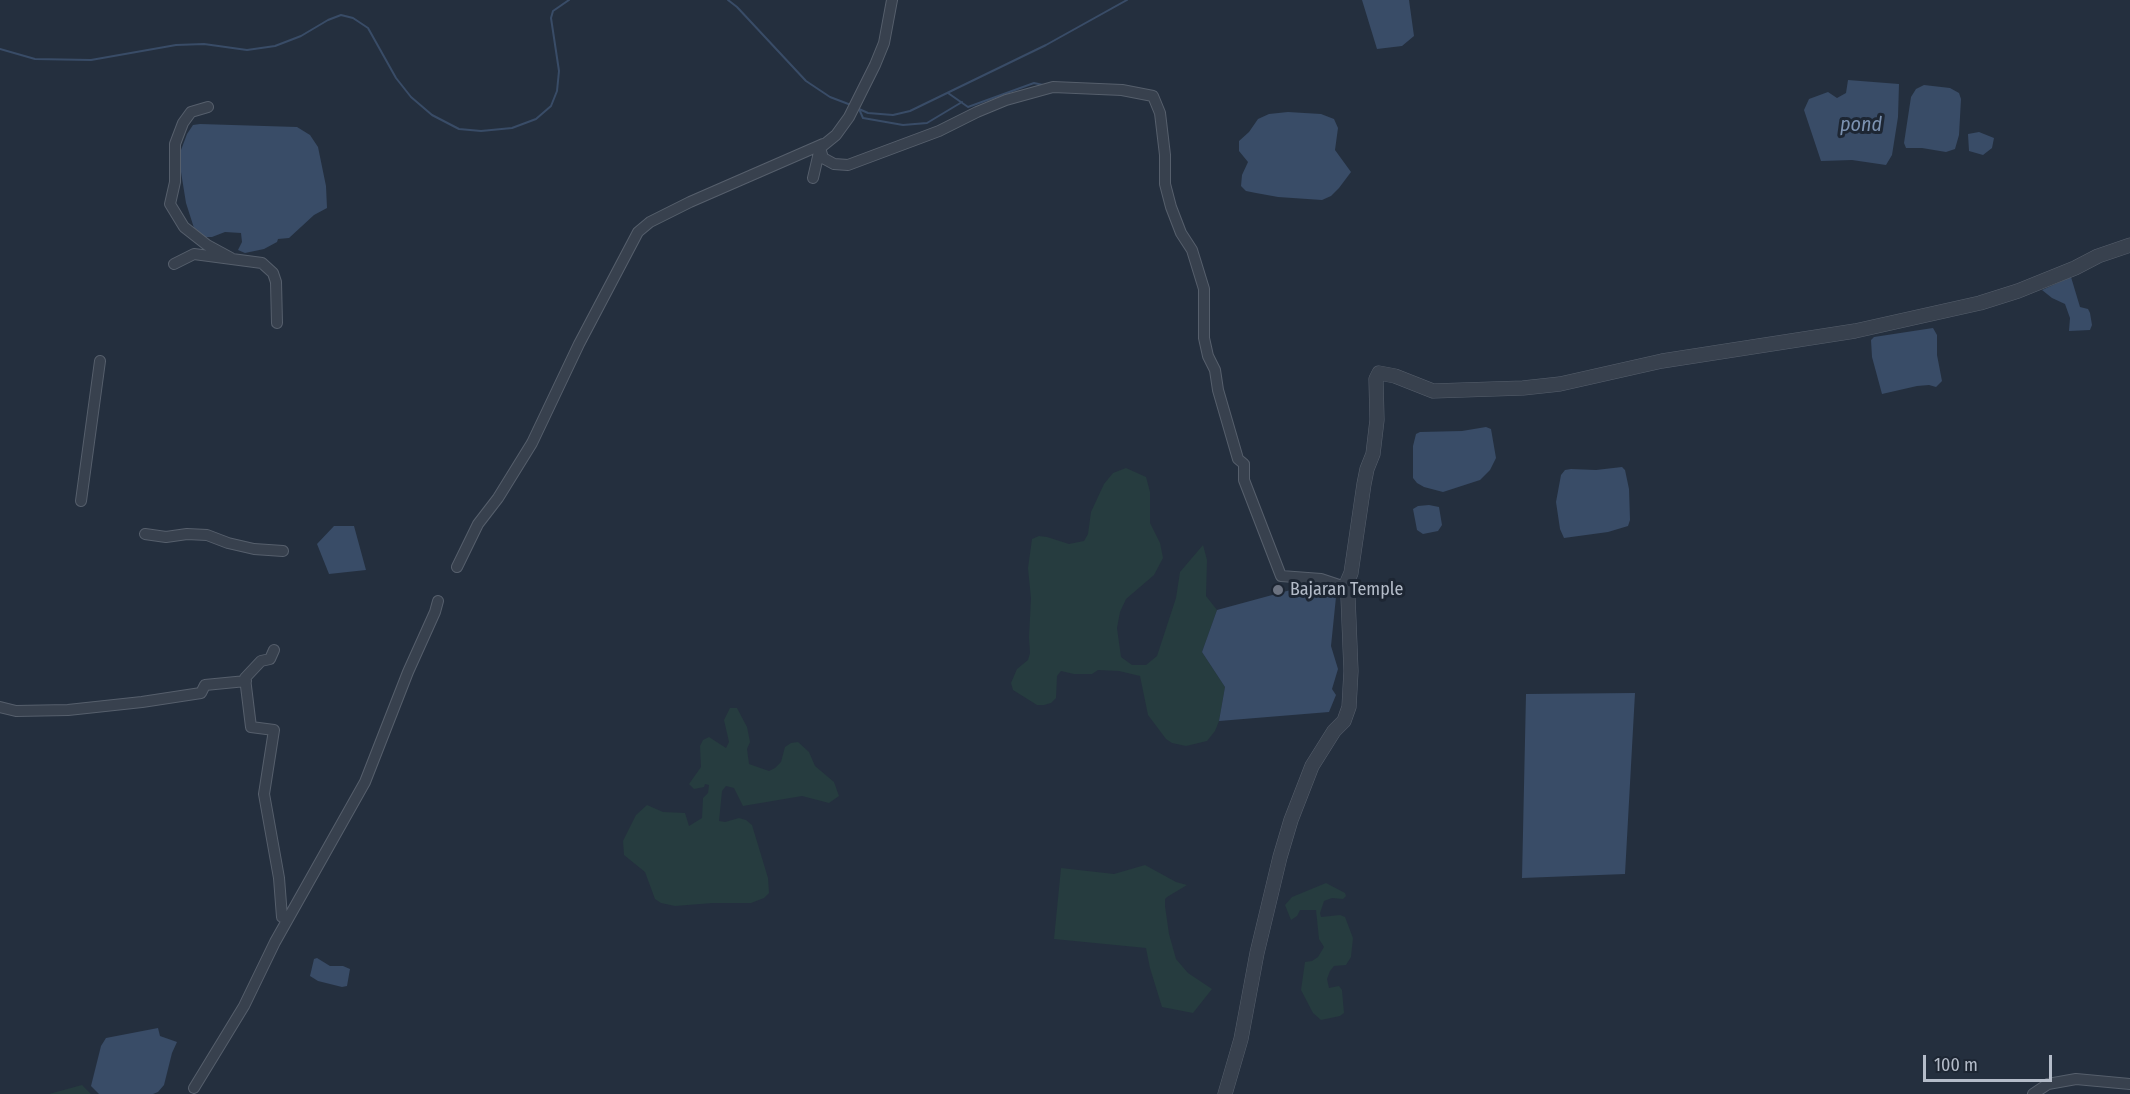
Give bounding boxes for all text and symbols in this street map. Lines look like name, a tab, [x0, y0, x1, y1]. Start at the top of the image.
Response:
water label: pond	[1840, 113, 1882, 137]
place label: Bajaran Temple	[1290, 579, 1403, 601]
marker: Bajaran Temple	[1271, 583, 1285, 597]
scale bar	[1926, 1043, 2055, 1081]
text: 100 m	[1934, 1054, 1978, 1076]

